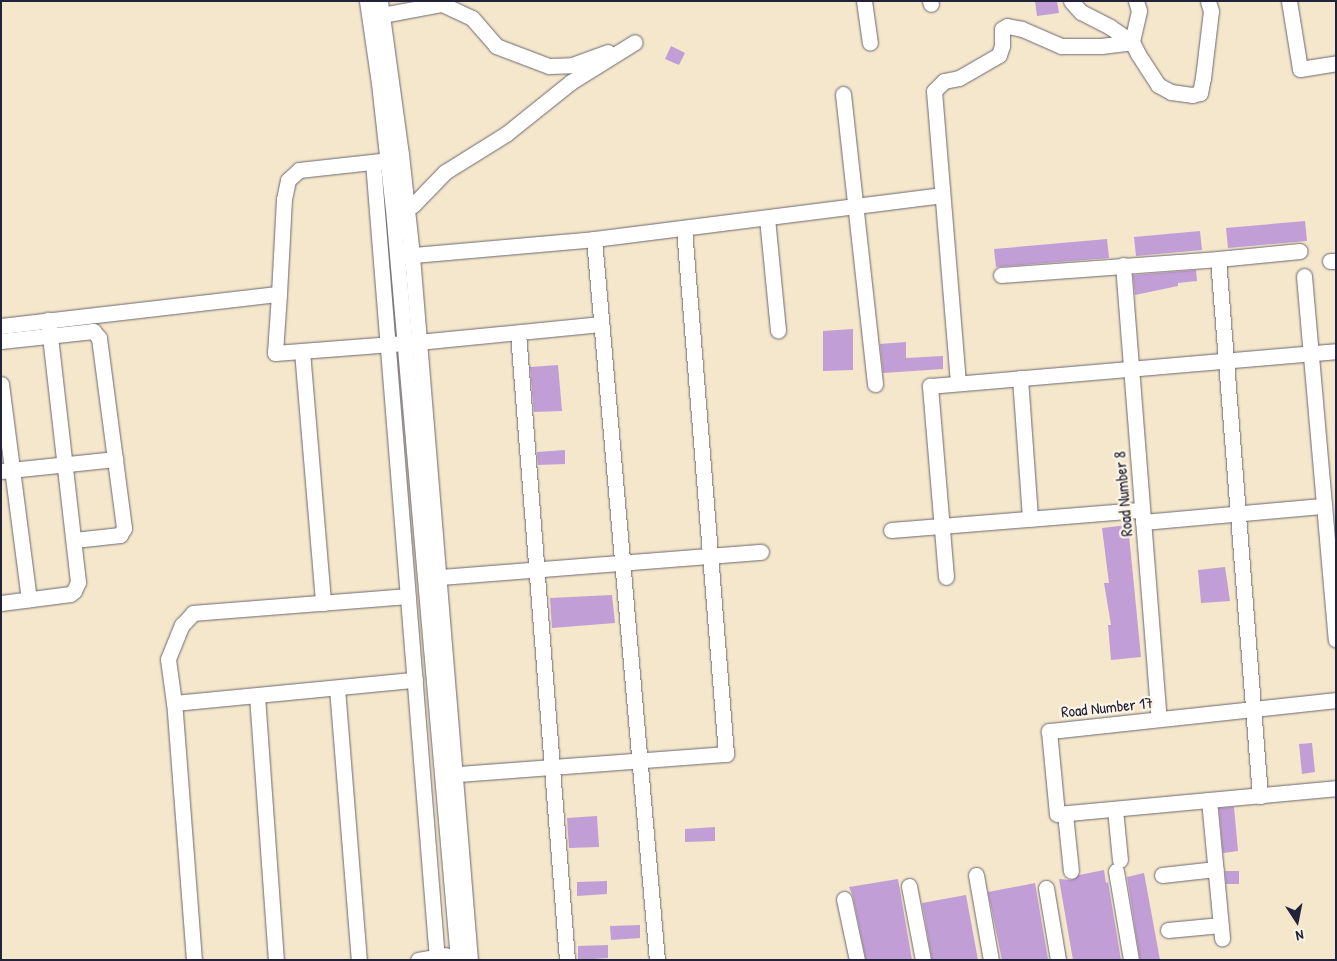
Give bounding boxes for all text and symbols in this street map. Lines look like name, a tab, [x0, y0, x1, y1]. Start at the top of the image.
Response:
street label: Road Number 8	[1110, 451, 1136, 537]
street label: Road Number 17	[1060, 693, 1154, 721]
north arrow	[1272, 896, 1322, 946]
text: N	[1294, 926, 1305, 946]

